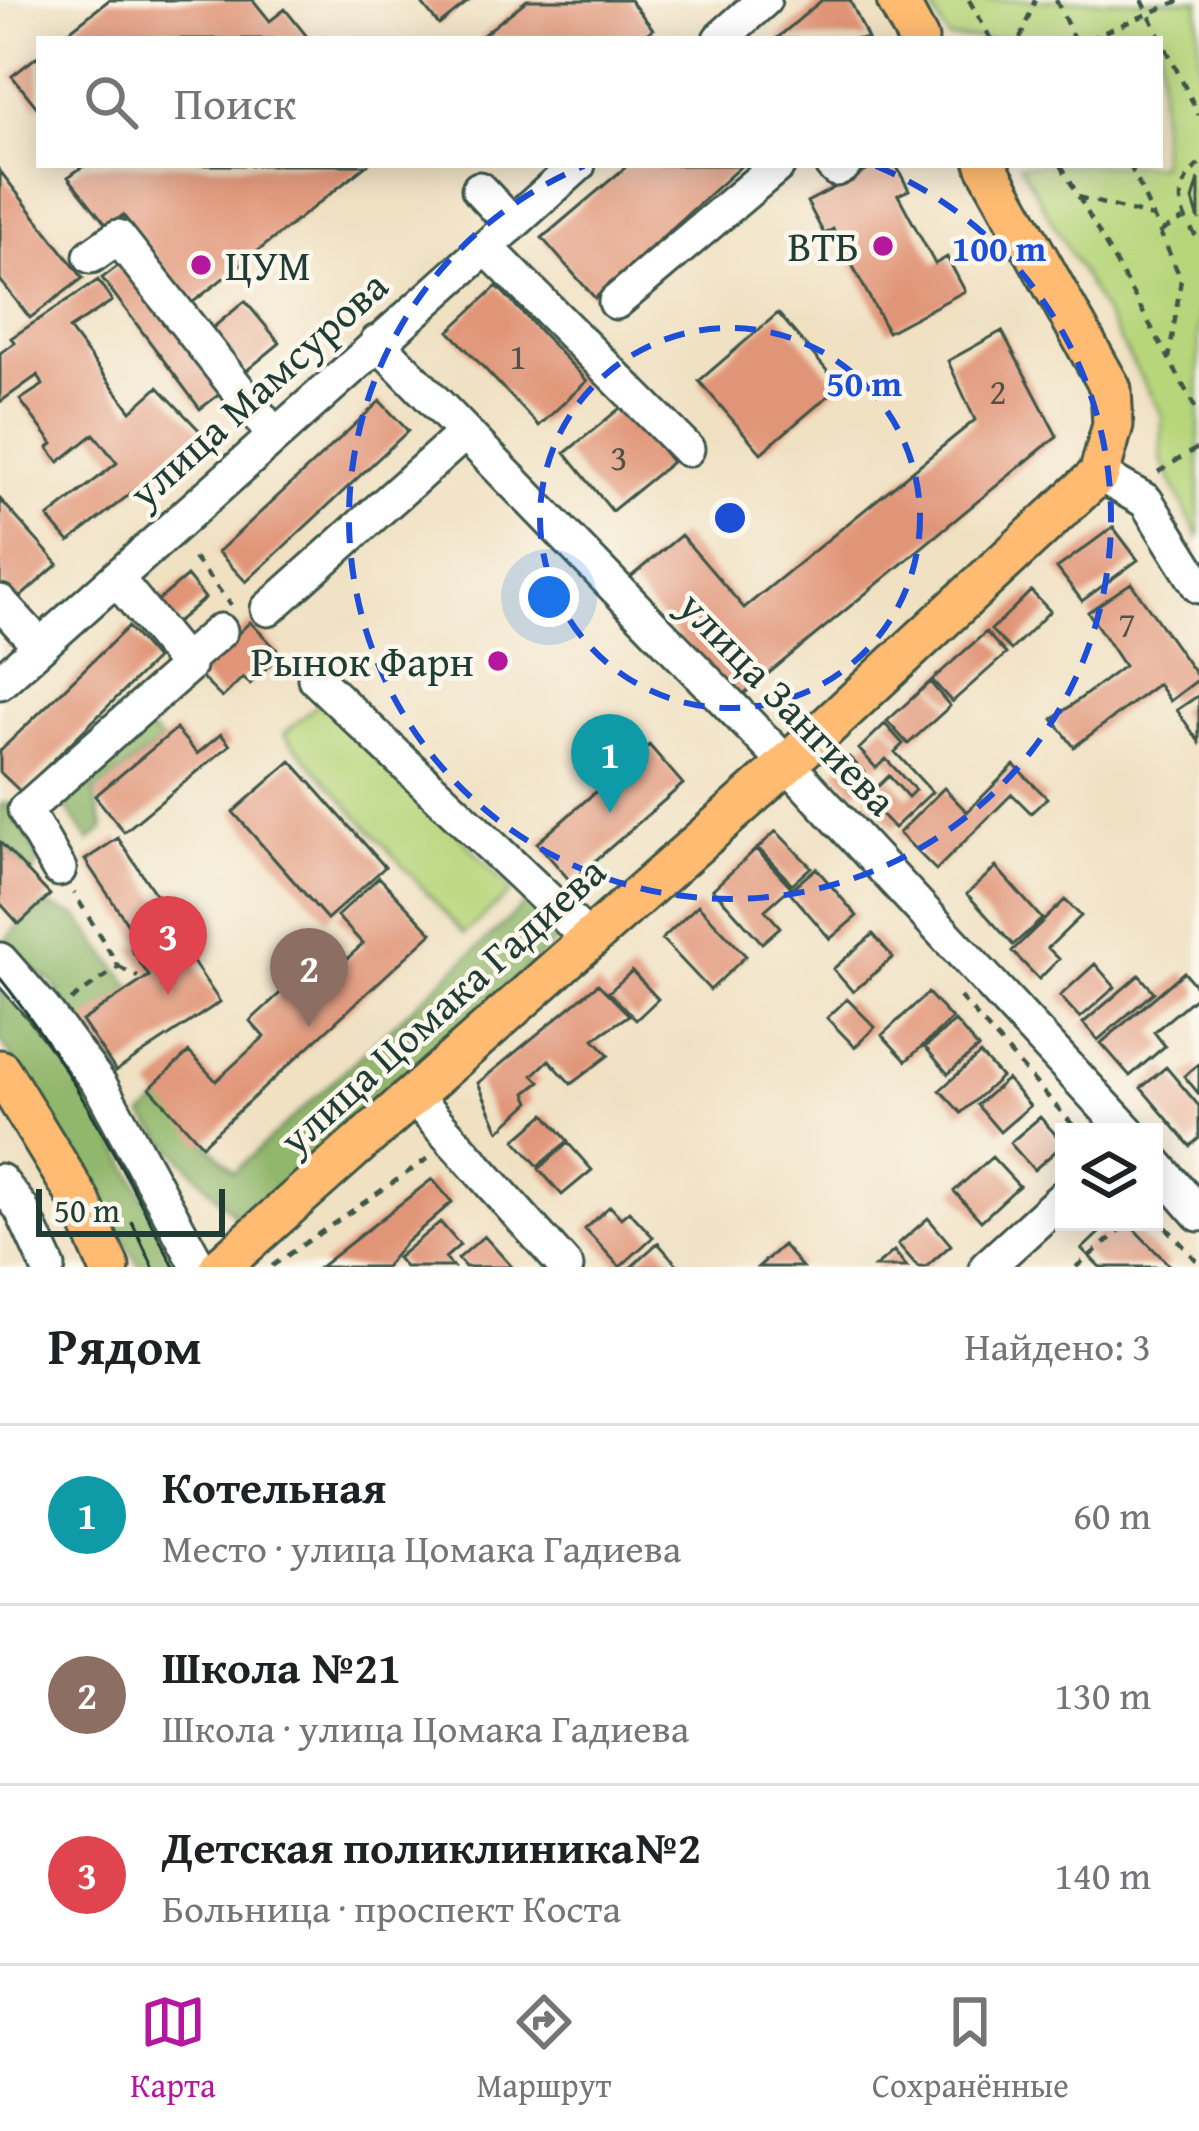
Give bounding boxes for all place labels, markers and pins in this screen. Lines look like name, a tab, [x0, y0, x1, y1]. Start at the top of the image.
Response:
place label: ВТБ	[788, 215, 859, 276]
marker: ВТБ	[870, 233, 896, 259]
place label: ЦУМ	[225, 234, 311, 295]
marker: ЦУМ	[188, 252, 214, 278]
centre of rings	[709, 497, 751, 539]
place label: Рынок Фарн	[251, 630, 474, 691]
marker: Рынок Фарн	[485, 648, 511, 674]
pin: 1	[571, 714, 649, 813]
pin: 3	[129, 896, 207, 995]
pin: 2	[270, 928, 348, 1027]

